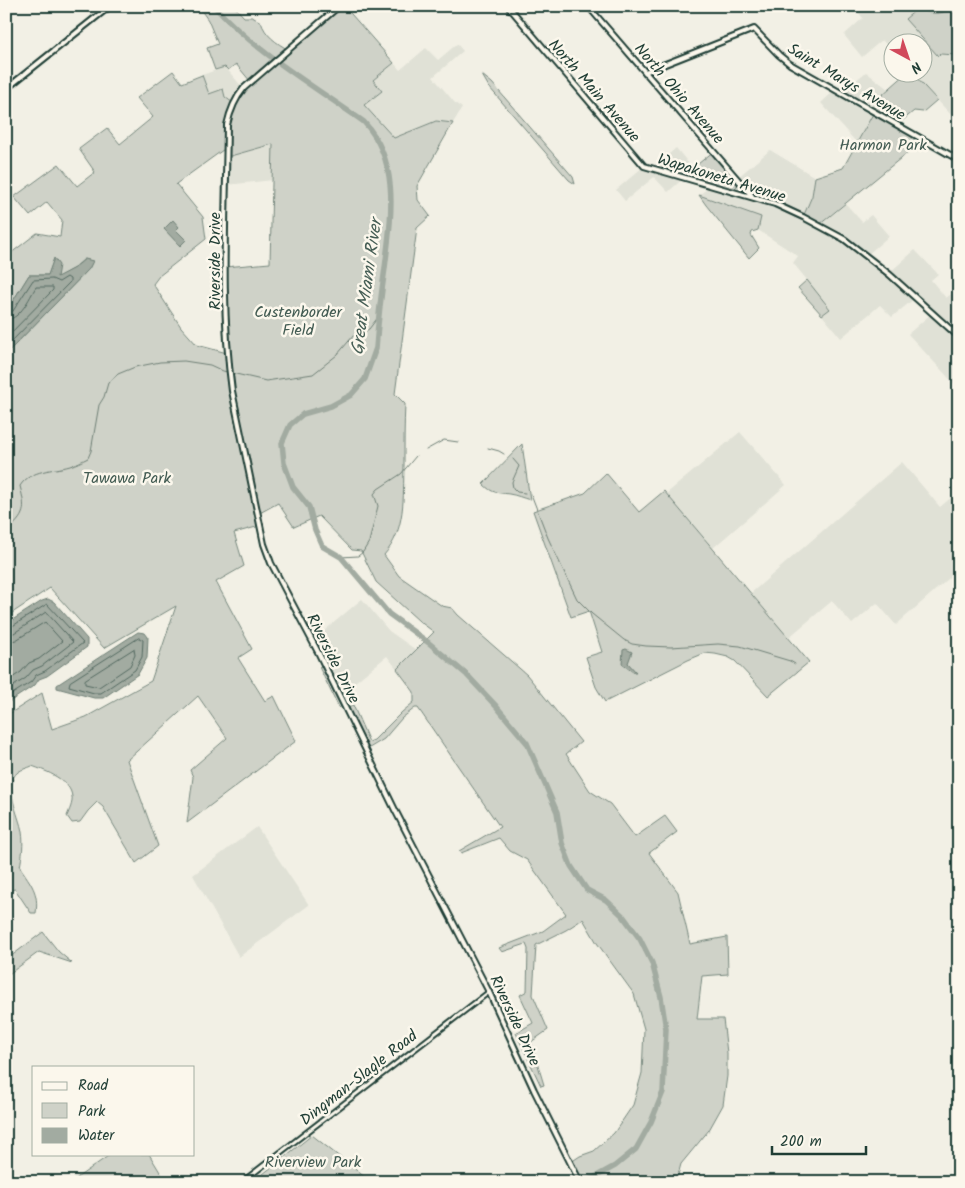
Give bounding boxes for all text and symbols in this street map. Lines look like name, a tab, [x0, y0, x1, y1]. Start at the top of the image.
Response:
north arrow	[882, 32, 932, 82]
street label: North Main Avenue	[542, 34, 646, 148]
street label: Saint Marys Avenue	[782, 37, 910, 128]
street label: North Ohio Avenue	[628, 38, 730, 150]
text: N	[905, 56, 926, 79]
park label: Harmon Park	[839, 133, 927, 158]
street label: Wapakoneta Avenue	[654, 147, 789, 210]
street label: Riverside Drive	[203, 212, 228, 310]
water label: Great Miami River	[344, 213, 392, 357]
park label: Custenborder Field	[254, 300, 343, 343]
park label: Tawawa Park	[83, 466, 171, 491]
street label: Riverside Drive	[299, 609, 366, 708]
street label: Riverside Drive	[483, 971, 547, 1070]
street label: Dingman-Slagle Road	[295, 1024, 424, 1132]
legend	[32, 1066, 195, 1156]
text: Road	[78, 1074, 109, 1098]
text: Park	[78, 1100, 106, 1124]
scale bar	[772, 1123, 866, 1155]
text: Water	[78, 1124, 115, 1148]
text: 200 m	[780, 1130, 822, 1154]
park label: Riverview Park	[265, 1150, 362, 1175]

